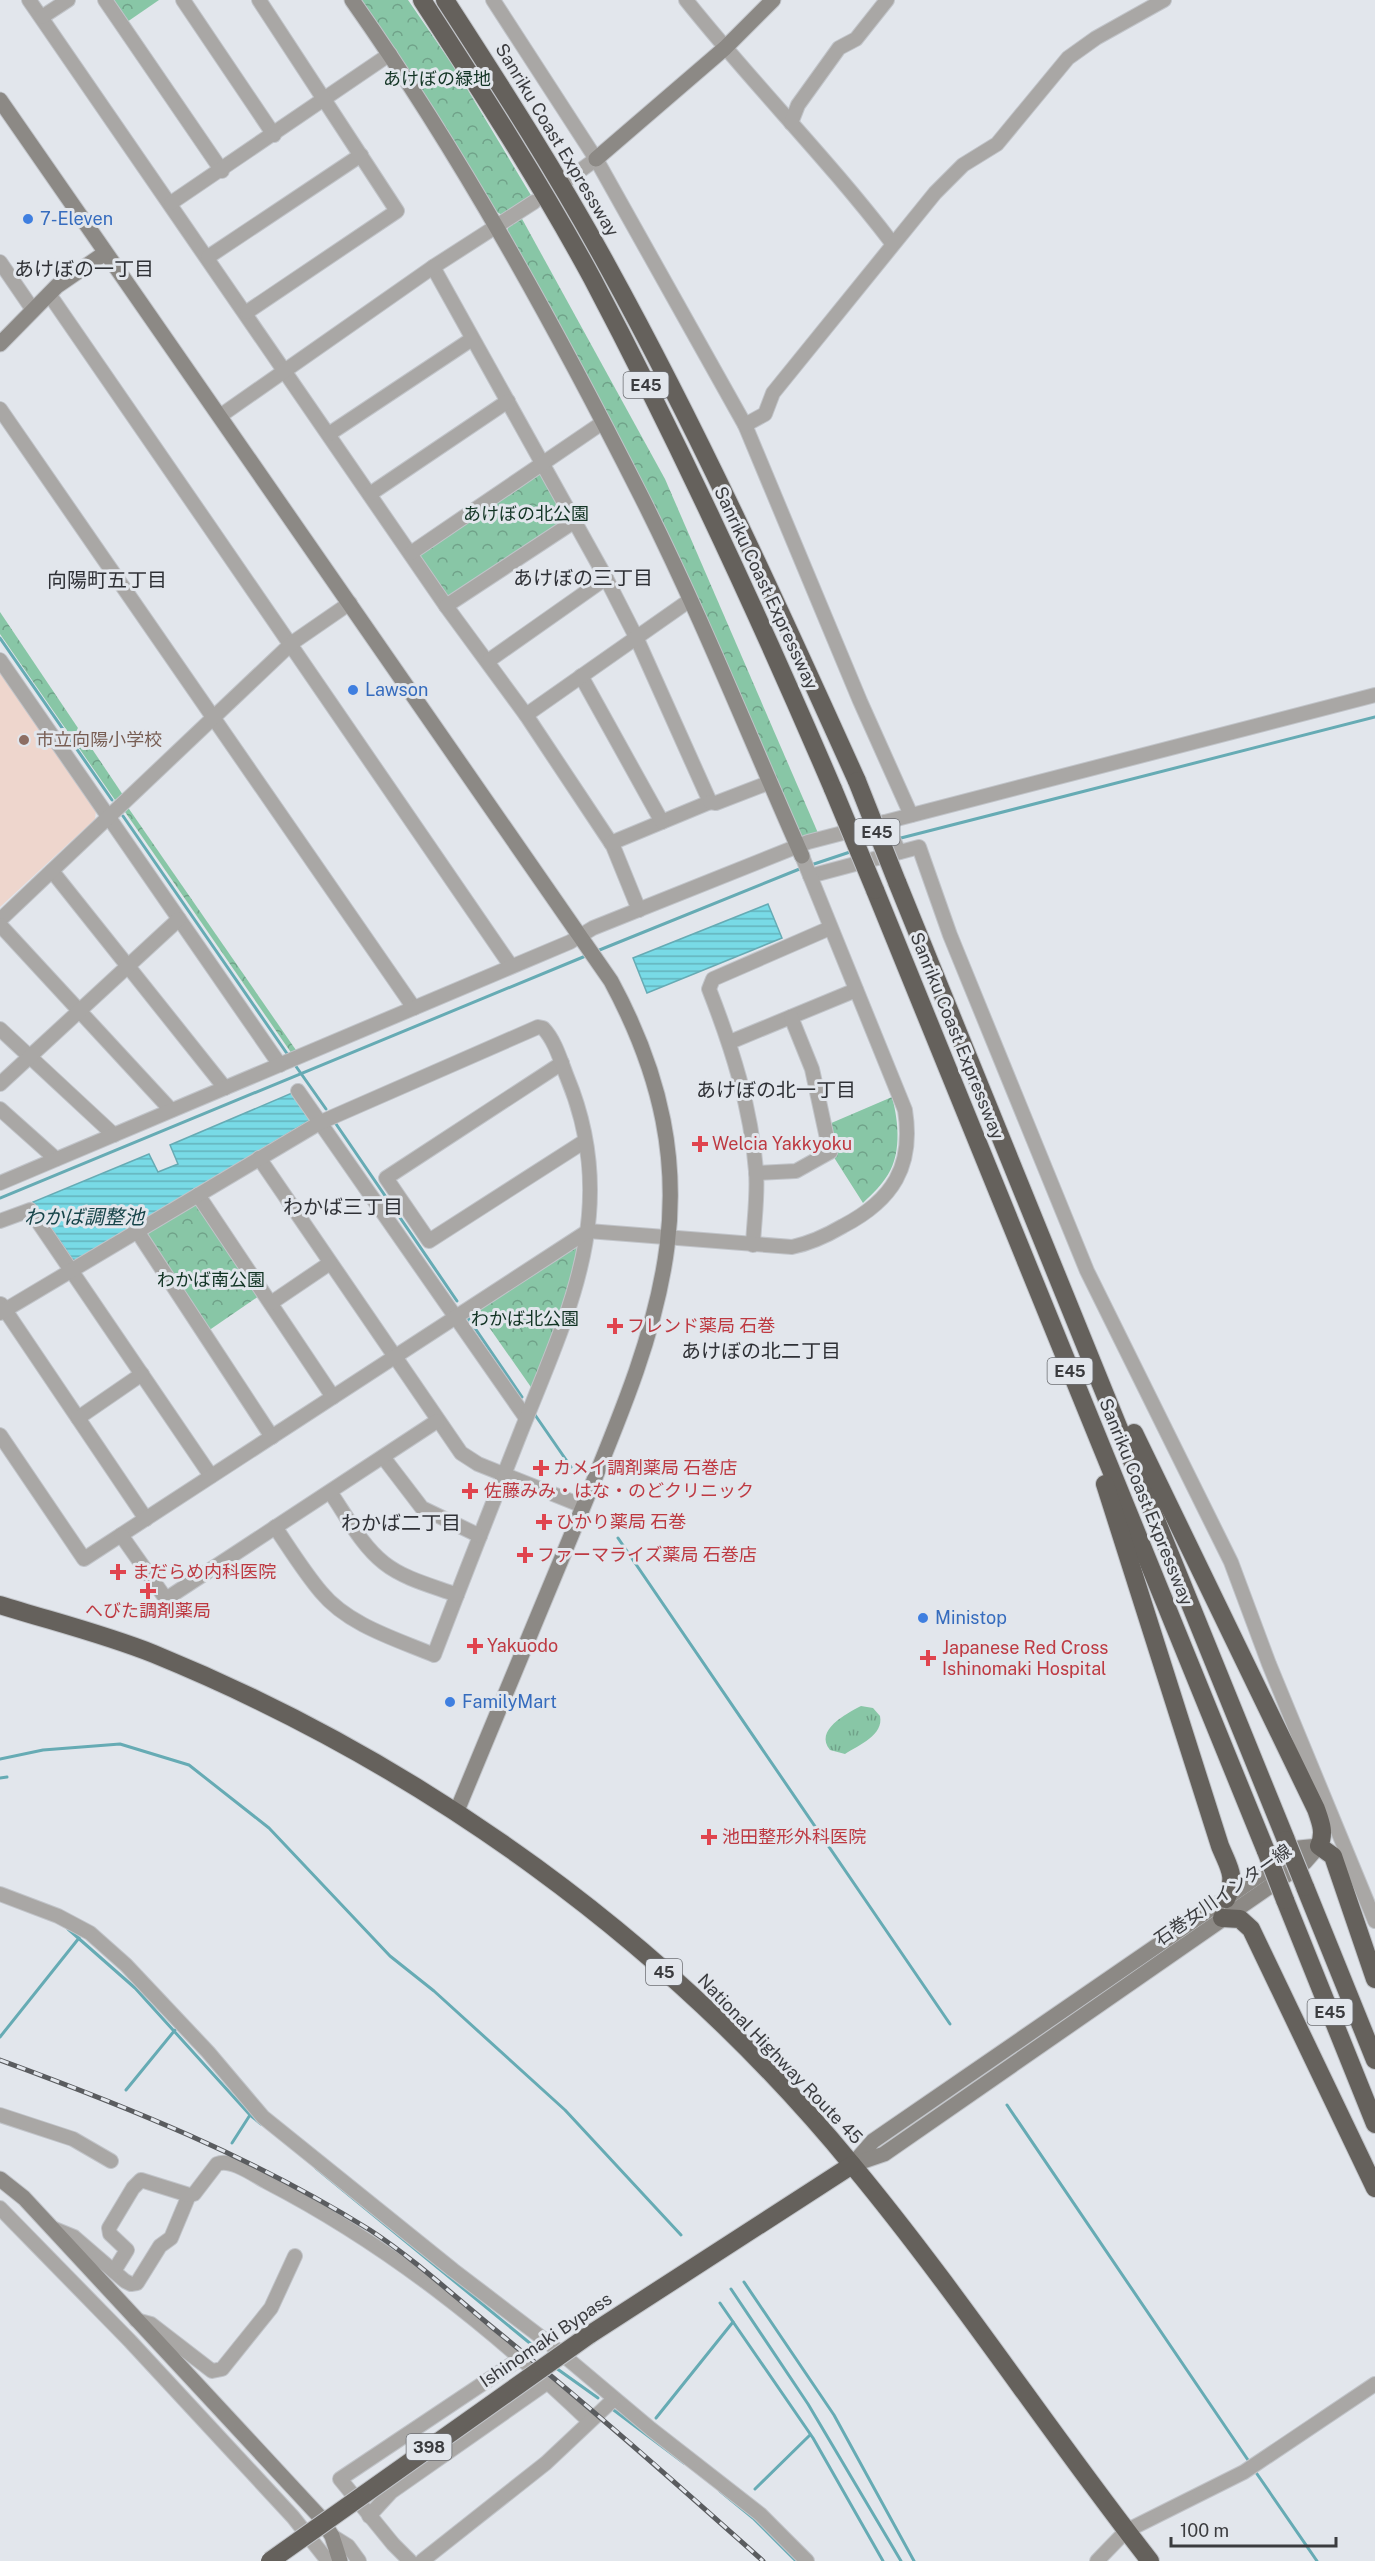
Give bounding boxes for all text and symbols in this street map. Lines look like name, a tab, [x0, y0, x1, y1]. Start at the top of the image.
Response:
street label: Sanriku Coast Expressway	[491, 39, 624, 240]
park label: あけぼの緑地	[383, 68, 491, 89]
place label: 7-Eleven	[40, 208, 113, 229]
marker: 7-Eleven	[21, 212, 35, 226]
district label: あけぼの一丁目	[14, 257, 154, 281]
road number: E45	[624, 372, 668, 398]
street label: Sanriku Coast Expressway	[710, 483, 823, 693]
park label: あけぼの北公園	[463, 503, 589, 524]
district label: あけぼの三丁目	[513, 566, 653, 590]
district label: 向陽町五丁目	[47, 568, 167, 592]
place label: Lawson	[365, 679, 428, 700]
marker: Lawson	[346, 683, 360, 697]
place label: 市立向陽小学校	[36, 729, 162, 750]
marker: 市立向陽小学校	[17, 733, 31, 747]
road number: E45	[854, 819, 900, 845]
street label: Sanriku Coast Expressway	[906, 929, 1009, 1143]
district label: あけぼの北一丁目	[696, 1078, 856, 1102]
place label: Welcia Yakkyoku	[712, 1133, 852, 1154]
marker: Welcia Yakkyoku	[693, 1137, 707, 1151]
district label: わかば三丁目	[283, 1195, 403, 1219]
water label: わかば調整池	[24, 1205, 146, 1229]
park label: わかば南公園	[157, 1269, 265, 1290]
park label: わかば北公園	[471, 1308, 579, 1329]
place label: フレンド薬局 石巻	[627, 1315, 775, 1336]
marker: フレンド薬局 石巻	[608, 1319, 622, 1333]
district label: あけぼの北二丁目	[681, 1339, 841, 1363]
road number: E45	[1048, 1358, 1092, 1384]
street label: Sanriku Coast Expressway	[1095, 1395, 1198, 1609]
place label: カメイ調剤薬局 石巻店	[553, 1457, 737, 1478]
marker: カメイ調剤薬局 石巻店	[534, 1461, 548, 1475]
place label: 佐藤みみ・はな・のどクリニック	[484, 1480, 754, 1501]
marker: 佐藤みみ・はな・のどクリニック	[461, 1482, 479, 1500]
district label: わかば二丁目	[341, 1511, 461, 1535]
place label: ひかり薬局 石巻	[556, 1511, 686, 1532]
marker: ひかり薬局 石巻	[537, 1515, 551, 1529]
place label: ファーマライズ薬局 石巻店	[537, 1544, 757, 1565]
marker: ファーマライズ薬局 石巻店	[518, 1548, 532, 1562]
place label: まだらめ内科医院	[132, 1561, 276, 1582]
marker: まだらめ内科医院	[109, 1563, 127, 1581]
marker: へびた調剤薬局	[141, 1584, 155, 1598]
place label: へびた調剤薬局	[85, 1600, 211, 1621]
place label: Ministop	[935, 1607, 1007, 1628]
marker: Ministop	[916, 1611, 930, 1625]
place label: Yakuodo	[487, 1635, 558, 1656]
place label: Japanese Red Cross Ishinomaki Hospital	[942, 1637, 1108, 1679]
marker: Yakuodo	[468, 1639, 482, 1653]
marker: Japanese Red Cross Ishinomaki Hospital	[919, 1649, 937, 1667]
place label: FamilyMart	[462, 1691, 557, 1712]
marker: FamilyMart	[443, 1695, 457, 1709]
place label: 池田整形外科医院	[722, 1826, 866, 1847]
marker: 池田整形外科医院	[700, 1828, 718, 1846]
street label: 石巻女川インター線	[1150, 1840, 1295, 1950]
road number: 45	[646, 1959, 682, 1985]
street label: National Highway Route 45	[694, 1969, 867, 2148]
road number: E45	[1308, 1999, 1352, 2025]
street label: Ishinomaki Bypass	[476, 2288, 616, 2391]
road number: 398	[406, 2434, 452, 2460]
scale bar	[1171, 2510, 1336, 2548]
text: 100 m	[1180, 2520, 1229, 2541]

